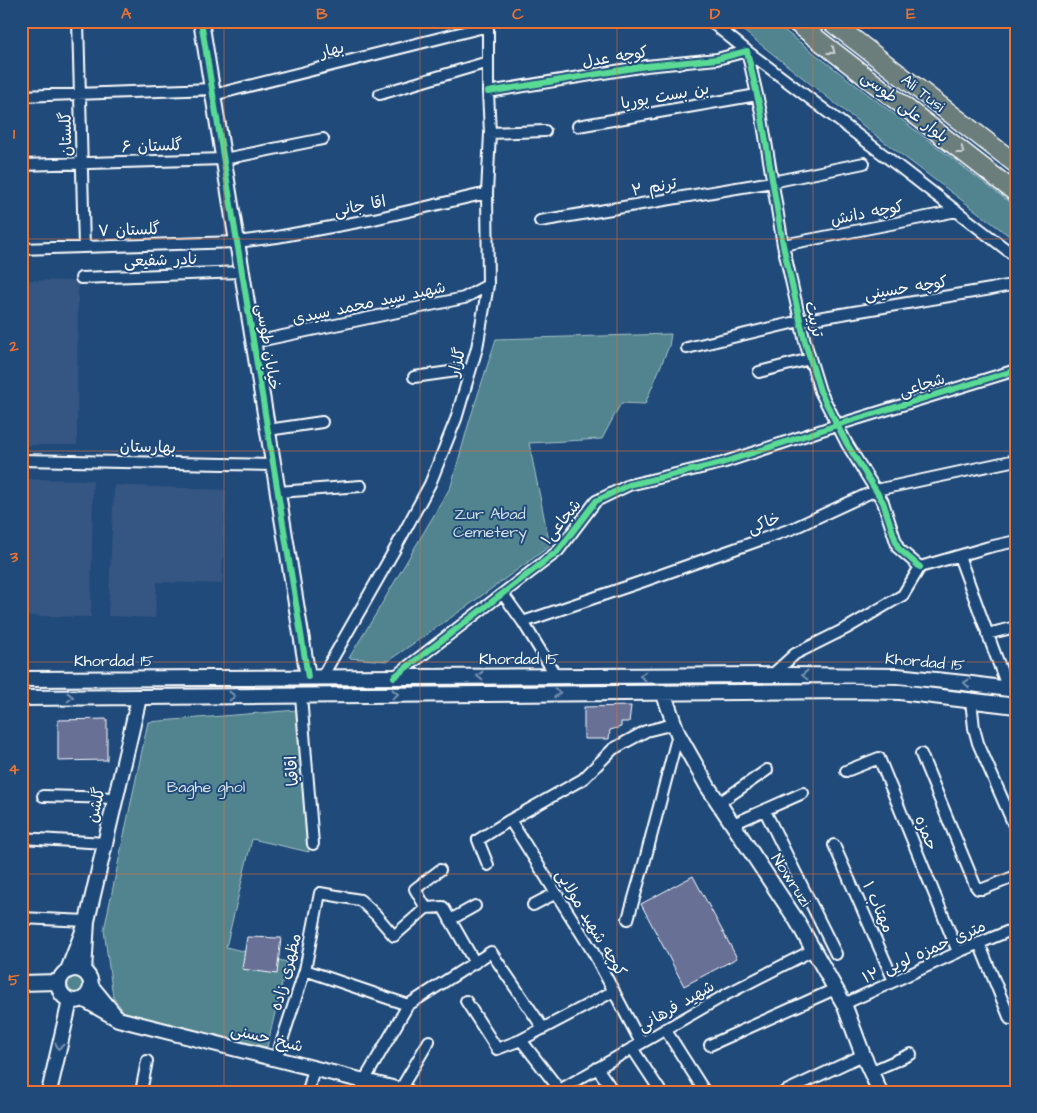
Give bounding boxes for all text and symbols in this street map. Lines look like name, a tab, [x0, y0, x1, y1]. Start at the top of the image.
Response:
text: A	[121, 3, 132, 25]
text: B	[316, 3, 328, 25]
text: C	[512, 3, 524, 25]
text: D	[710, 3, 721, 25]
text: E	[906, 3, 916, 25]
street label: بهار	[316, 36, 346, 64]
street label: کوچه عدل	[580, 41, 650, 73]
one-way arrow	[826, 45, 836, 54]
street label: بلوار علی طوسی	[857, 66, 953, 148]
street label: Ali Tusi	[896, 69, 950, 117]
street label: بن بست پوریا	[619, 77, 711, 115]
street label: گلستان	[55, 111, 77, 157]
text: 1	[13, 123, 16, 145]
street label: گلستان ۶	[121, 134, 183, 158]
one-way arrow	[955, 145, 964, 153]
street label: ترنم ۲	[630, 172, 679, 203]
street label: اقا جانی	[332, 190, 388, 222]
street label: کوچه دانش	[829, 195, 905, 231]
street label: گلستان ۷	[97, 218, 161, 242]
street label: نادر شفیعی	[123, 248, 199, 272]
street label: کوچه حسینی	[863, 271, 949, 305]
street label: شهید سید محمد سیدی	[290, 276, 448, 330]
street label: تربیت	[799, 299, 829, 339]
street label: خیابان طوسی	[250, 302, 286, 392]
text: 2	[8, 335, 19, 357]
street label: گلزار	[442, 345, 471, 381]
street label: شجاعی	[896, 368, 948, 402]
street label: بهارستان	[120, 436, 176, 458]
street label: شجاعی۱	[536, 495, 586, 549]
park label: Zur Abad Cemetery	[453, 503, 527, 544]
street label: خاکی	[745, 507, 783, 539]
text: 3	[9, 546, 19, 568]
street label: Khordad 15	[479, 648, 560, 670]
street label: Khordad 15	[884, 648, 966, 676]
street label: Khordad 15	[74, 650, 155, 672]
one-way arrow	[801, 670, 809, 680]
one-way arrow	[476, 671, 484, 681]
one-way arrow	[639, 671, 646, 681]
one-way arrow	[963, 678, 971, 689]
one-way arrow	[554, 688, 562, 698]
one-way arrow	[392, 689, 399, 699]
one-way arrow	[229, 691, 237, 701]
one-way arrow	[66, 692, 74, 702]
street label: اقاقیا	[280, 755, 304, 787]
text: 4	[9, 758, 20, 780]
park label: Baghe ghol	[167, 776, 245, 799]
street label: گلشن	[81, 785, 111, 825]
street label: حمزه	[909, 812, 943, 854]
street label: Nowruzi	[766, 849, 817, 911]
street label: کوچه شهید مولایی	[550, 865, 632, 981]
street label: مهتاب ۱	[857, 878, 899, 936]
street label: ۱۲ متری حمزه لویی	[859, 915, 989, 989]
street label: مظهری زاده	[265, 931, 307, 1013]
text: 5	[8, 969, 20, 991]
street label: شهید فرهانی	[634, 975, 718, 1037]
street label: شیخ حسنی	[229, 1018, 305, 1058]
one-way arrow	[55, 1042, 65, 1051]

